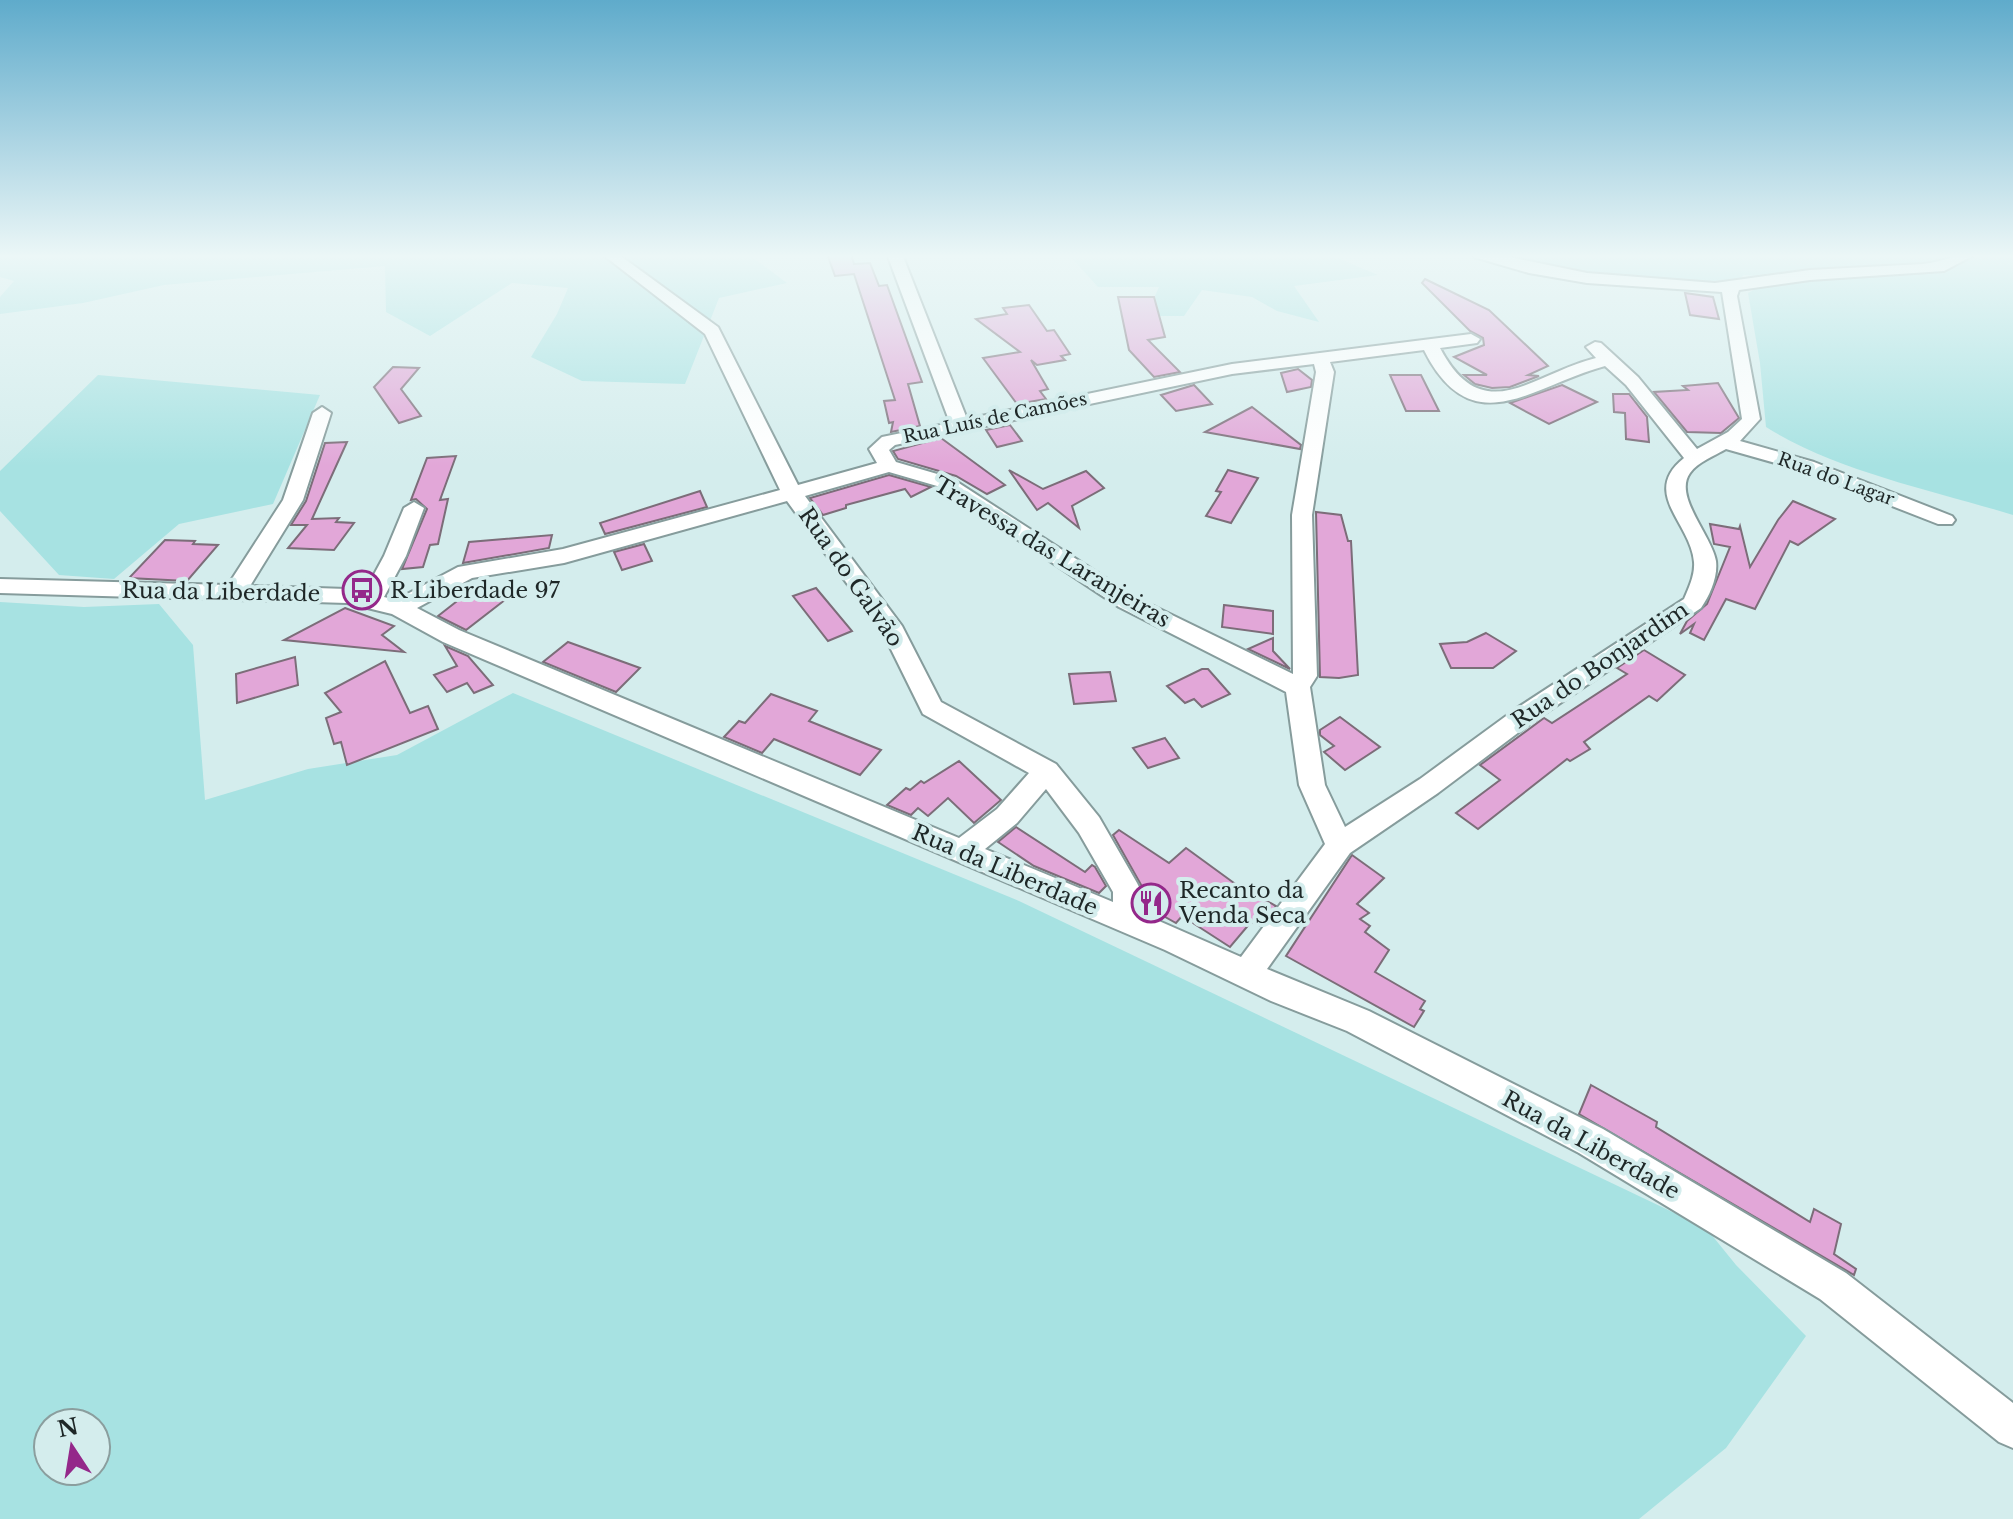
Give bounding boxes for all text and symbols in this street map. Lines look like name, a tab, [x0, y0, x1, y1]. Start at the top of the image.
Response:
street label: Rua Luís de Camões	[901, 388, 1089, 448]
street label: Rua do Lagar	[1775, 448, 1898, 510]
street label: Travessa das Laranjeiras	[929, 471, 1175, 633]
street label: Rua do Galvão	[793, 502, 909, 652]
bus stop icon: R Liberdade 97	[341, 569, 383, 611]
street label: Rua da Liberdade	[121, 577, 321, 607]
place label: R Liberdade 97	[390, 577, 561, 604]
street label: Rua do Bonjardim	[1506, 596, 1694, 734]
street label: Rua da Liberdade	[908, 819, 1102, 921]
place label: Recanto da Venda Seca	[1178, 877, 1307, 929]
restaurant icon: Recanto da Venda Seca	[1130, 882, 1172, 924]
street label: Rua da Liberdade	[1498, 1085, 1684, 1205]
north arrow	[32, 1407, 112, 1487]
text: N	[55, 1413, 81, 1443]

